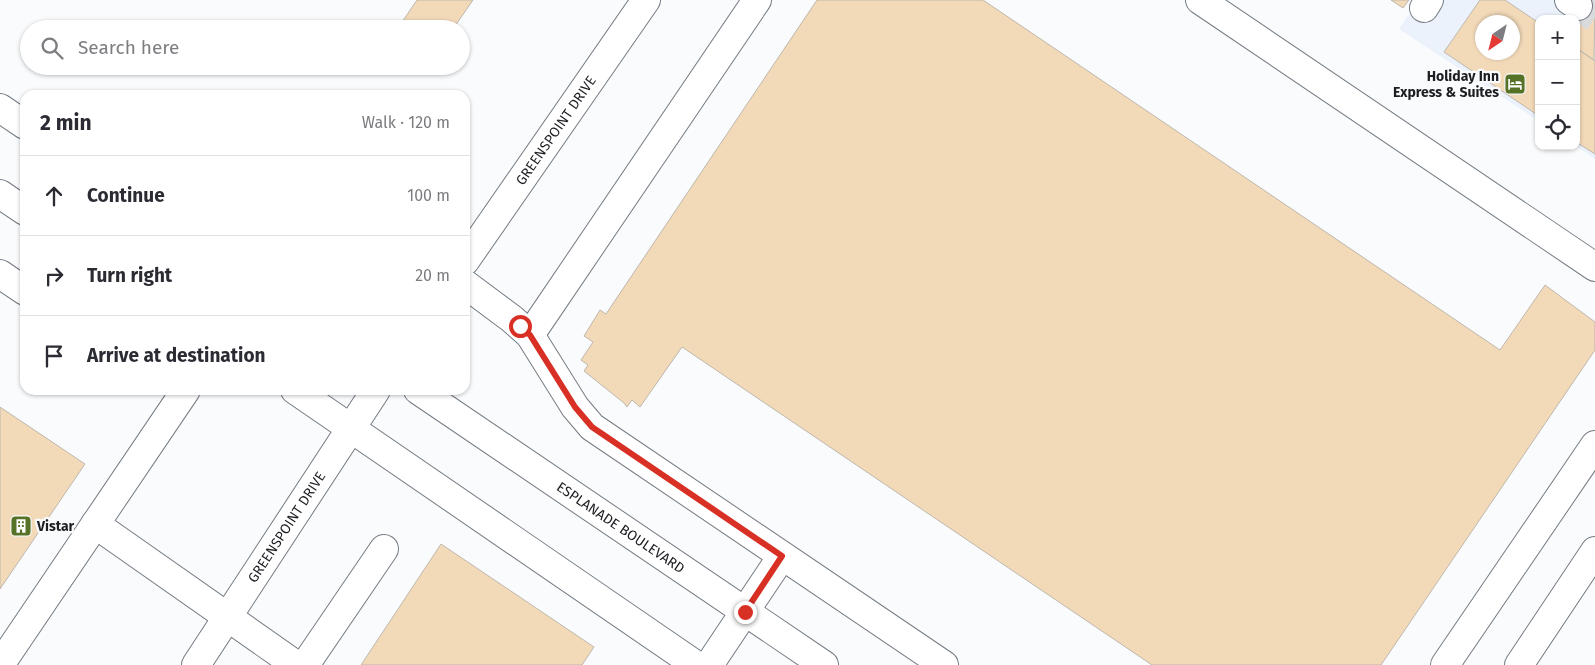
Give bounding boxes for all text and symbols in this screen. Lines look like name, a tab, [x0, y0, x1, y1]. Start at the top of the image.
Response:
north arrow	[1475, 15, 1520, 60]
map controls	[1535, 15, 1580, 150]
button: +	[1535, 15, 1580, 60]
search box	[20, 20, 470, 75]
icon: search	[38, 34, 66, 62]
text: Search here	[78, 36, 179, 59]
button: −	[1535, 60, 1580, 105]
place label: Holiday Inn Express & Suites	[1393, 68, 1499, 101]
street label: GREENSPOINT DRIVE	[512, 72, 599, 188]
hotel icon: Holiday Inn Express & Suites	[1503, 72, 1527, 96]
button: locate	[1535, 105, 1580, 150]
text: 2 min	[40, 110, 92, 136]
text: Walk · 120 m	[362, 113, 450, 132]
icon: ahead	[40, 182, 68, 210]
text: Continue	[87, 184, 165, 207]
text: 100 m	[407, 186, 450, 205]
icon: right	[40, 262, 68, 290]
text: Turn right	[87, 264, 172, 287]
text: 20 m	[415, 266, 450, 285]
route start	[509, 315, 532, 338]
icon: arrive	[40, 342, 68, 370]
text: Arrive at destination	[87, 344, 266, 367]
street label: GREENSPOINT DRIVE	[244, 468, 329, 586]
street label: ESPLANADE BOULEVARD	[554, 478, 688, 577]
building icon: Vistar	[9, 514, 33, 538]
place label: Vistar	[36, 518, 75, 535]
route end	[734, 601, 757, 624]

